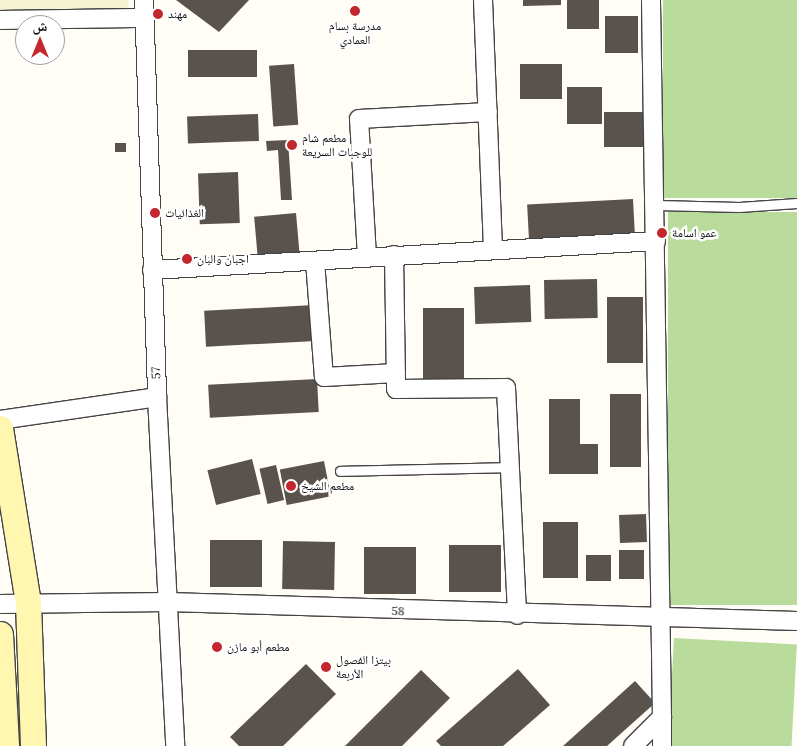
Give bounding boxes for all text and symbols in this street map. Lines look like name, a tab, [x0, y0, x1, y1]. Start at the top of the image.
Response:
marker: مدرسة بسام العمادي	[349, 5, 361, 17]
place label: مهند	[168, 7, 187, 21]
marker: مهند	[152, 8, 164, 20]
north arrow	[15, 15, 65, 65]
text: ش	[33, 17, 47, 35]
place label: مدرسة بسام العمادي	[329, 19, 381, 47]
place label: مطعم شام للوجبات السريعة	[302, 131, 372, 159]
marker: مطعم شام للوجبات السريعة	[286, 139, 298, 151]
place label: الغذائيات	[165, 206, 204, 220]
marker: الغذائيات	[149, 207, 161, 219]
place label: عمو اسامة	[672, 226, 716, 240]
marker: عمو اسامة	[656, 227, 668, 239]
place label: اجبان والبان	[197, 252, 249, 266]
marker: اجبان والبان	[181, 253, 193, 265]
street label: 57	[149, 367, 163, 379]
place label: مطعم الشيخ	[301, 479, 354, 493]
marker: مطعم الشيخ	[285, 480, 297, 492]
street label: 58	[391, 604, 405, 618]
place label: مطعم أبو مازن	[227, 640, 290, 654]
marker: مطعم أبو مازن	[211, 641, 223, 653]
place label: بيتزا الفصول الأربعة	[336, 653, 391, 681]
marker: بيتزا الفصول الأربعة	[320, 661, 332, 673]

